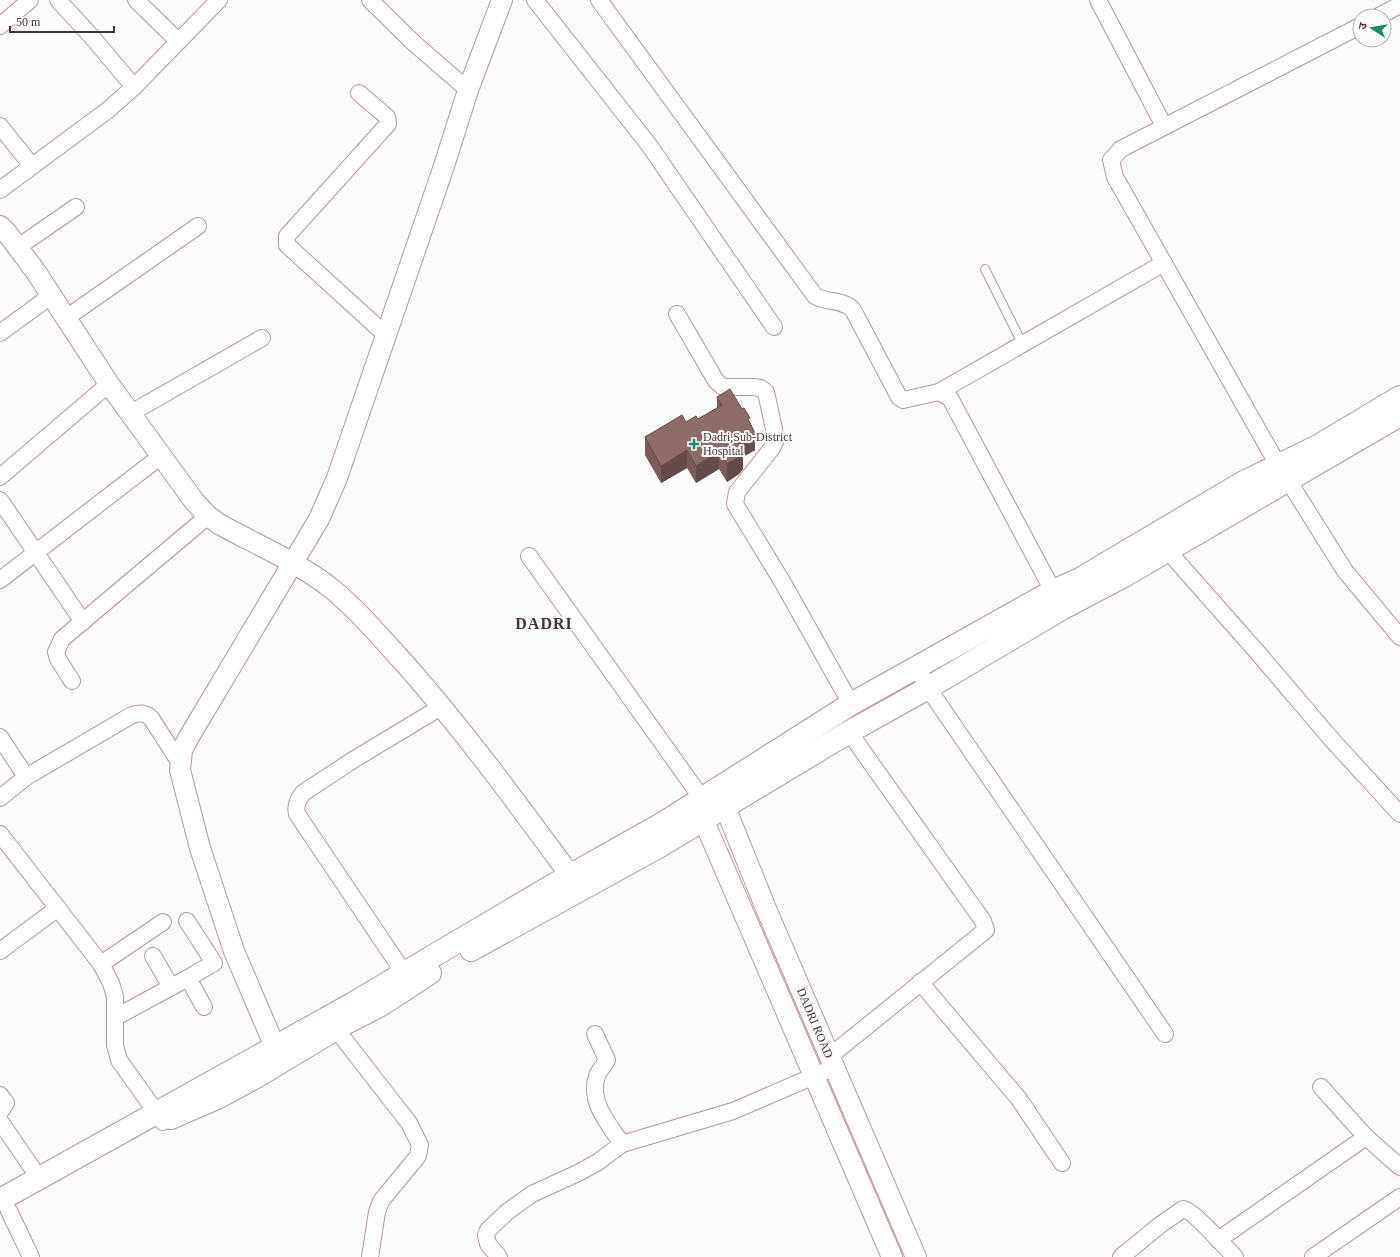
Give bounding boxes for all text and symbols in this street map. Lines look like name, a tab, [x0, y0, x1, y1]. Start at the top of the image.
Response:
scale bar	[10, 8, 114, 34]
north arrow	[1352, 8, 1392, 48]
text: 50 m	[16, 15, 41, 29]
text: उ	[1356, 21, 1369, 30]
place label: Dadri,Sub-District Hospital	[703, 430, 793, 458]
marker: Dadri,Sub-District Hospital	[688, 438, 700, 450]
district label: DADRI	[515, 615, 573, 632]
street label: DADRI ROAD	[794, 986, 836, 1061]

